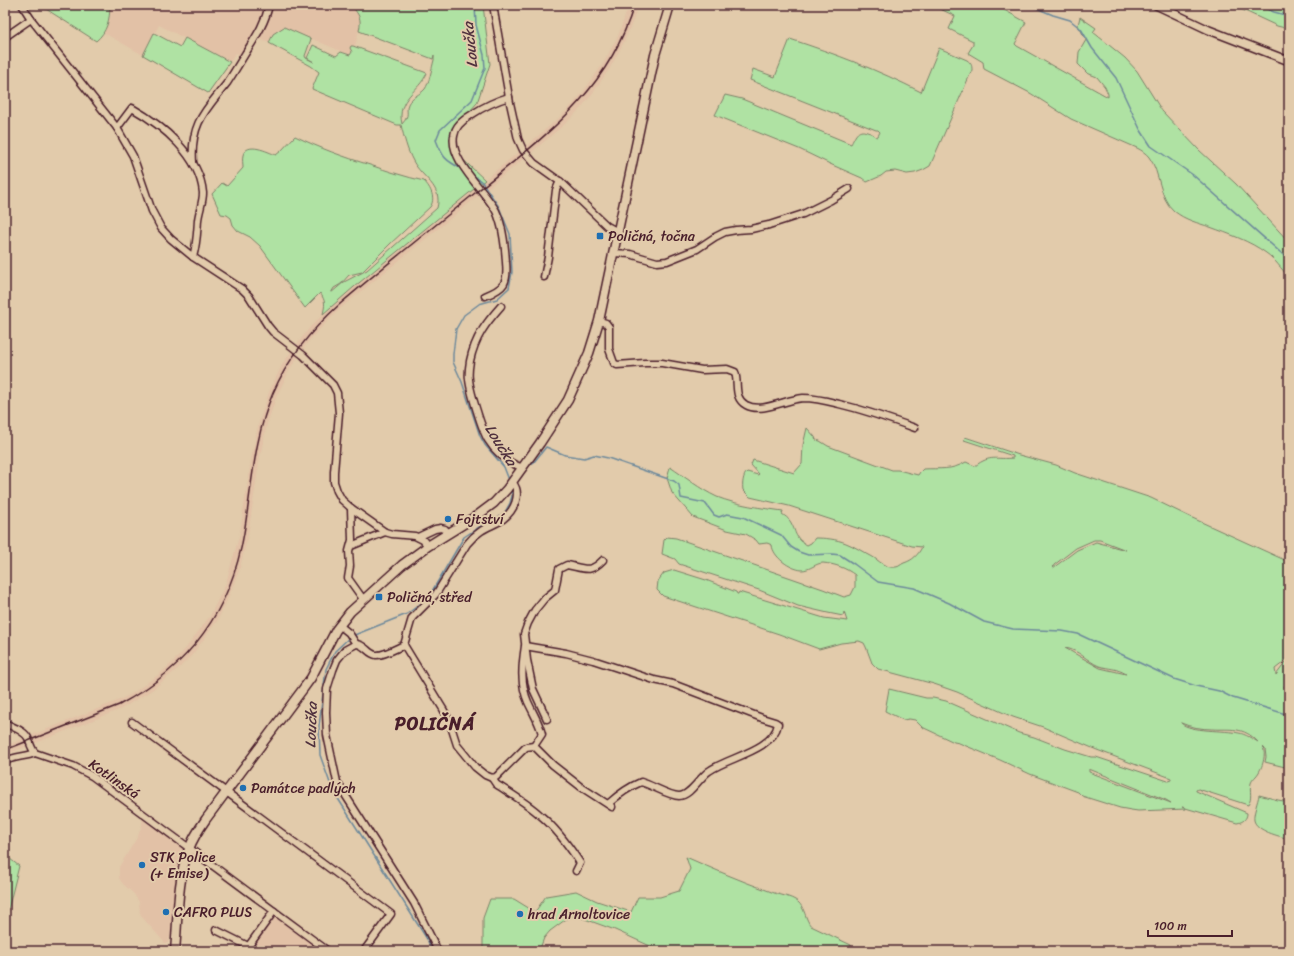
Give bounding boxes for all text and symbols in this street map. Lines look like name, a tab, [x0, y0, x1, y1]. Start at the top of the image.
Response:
water label: Loučka	[455, 20, 485, 69]
place label: Poličná, točna	[608, 224, 696, 249]
marker: Poličná, točna	[595, 231, 605, 241]
water label: Loučka	[478, 419, 525, 472]
place label: Fojtství	[456, 507, 506, 532]
marker: Fojtství	[443, 514, 453, 524]
place label: Poličná, střed	[387, 585, 473, 610]
marker: Poličná, střed	[374, 592, 384, 602]
water label: Loučka	[297, 700, 325, 748]
district label: POLIČNÁ	[395, 708, 476, 740]
street label: Kotlinská	[83, 752, 145, 806]
place label: Památce padlých	[251, 776, 356, 801]
marker: Památce padlých	[238, 783, 248, 793]
place label: STK Police (+ Emise)	[150, 845, 216, 886]
marker: STK Police (+ Emise)	[137, 860, 147, 870]
place label: CAFRO PLUS	[174, 900, 252, 925]
place label: hrad Arnoltovice	[527, 902, 630, 927]
marker: CAFRO PLUS	[161, 907, 171, 917]
marker: hrad Arnoltovice	[515, 909, 525, 919]
scale bar	[1148, 912, 1232, 938]
text: 100 m	[1154, 915, 1187, 937]

